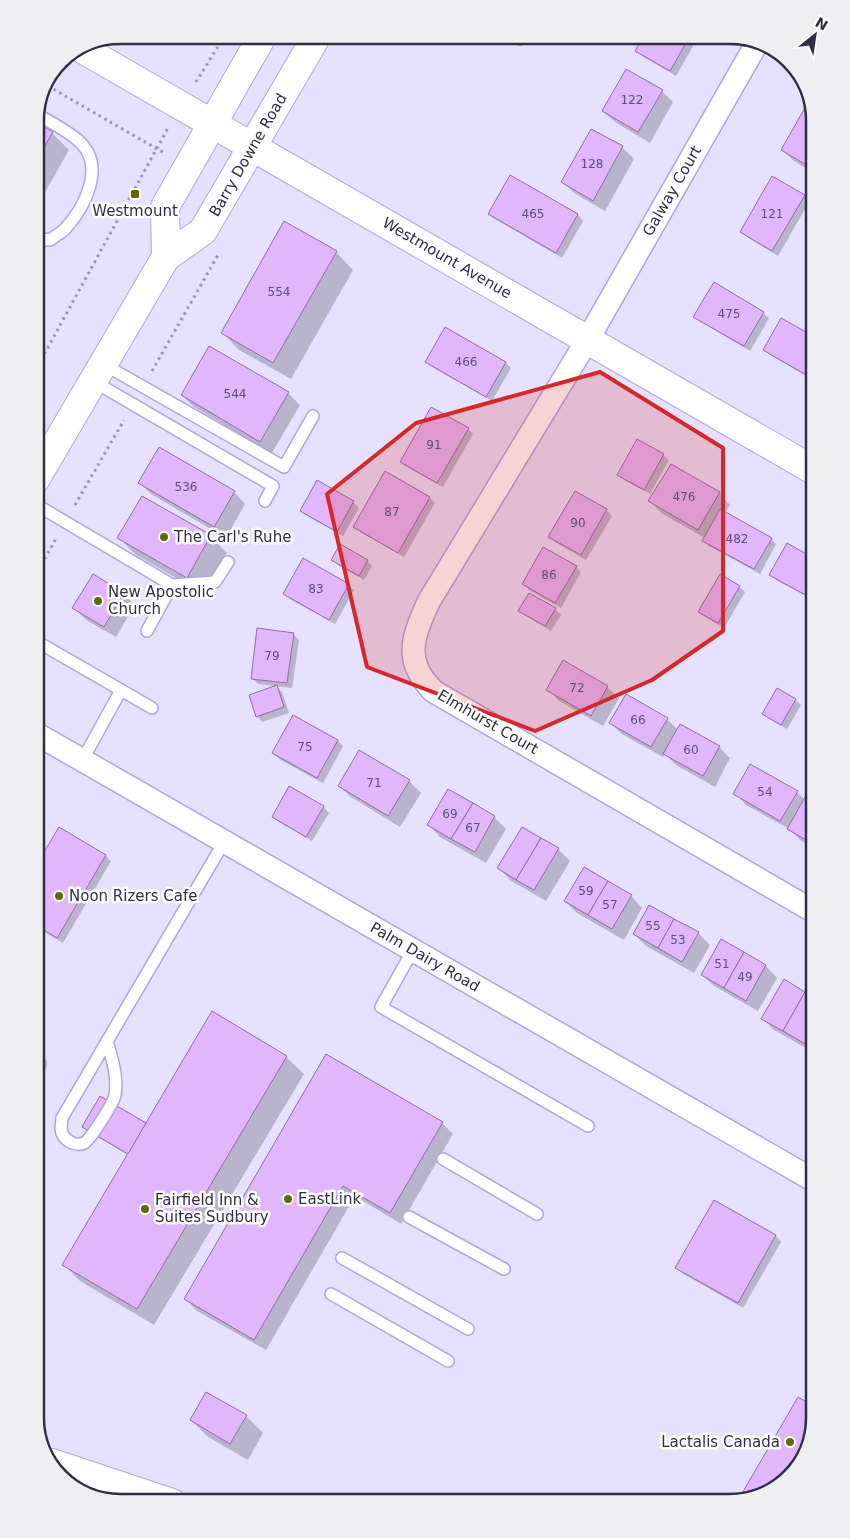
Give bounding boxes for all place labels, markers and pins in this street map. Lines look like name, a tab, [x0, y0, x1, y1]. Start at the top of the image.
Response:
marker: Westmount	[129, 188, 141, 200]
place label: Westmount	[92, 202, 178, 220]
place label: The Carl's Ruhe	[173, 528, 291, 546]
marker: The Carl's Ruhe	[158, 531, 170, 543]
place label: New Apostolic Church	[108, 583, 214, 618]
marker: New Apostolic Church	[92, 595, 104, 607]
place label: Noon Rizers Cafe	[69, 887, 197, 905]
marker: Noon Rizers Cafe	[53, 890, 65, 902]
place label: EastLink	[298, 1190, 361, 1208]
place label: Fairfield Inn & Suites Sudbury	[155, 1191, 269, 1226]
marker: EastLink	[282, 1193, 294, 1205]
marker: Fairfield Inn & Suites Sudbury	[139, 1203, 151, 1215]
place label: Lactalis Canada	[661, 1433, 780, 1451]
marker: Lactalis Canada	[784, 1436, 796, 1448]

